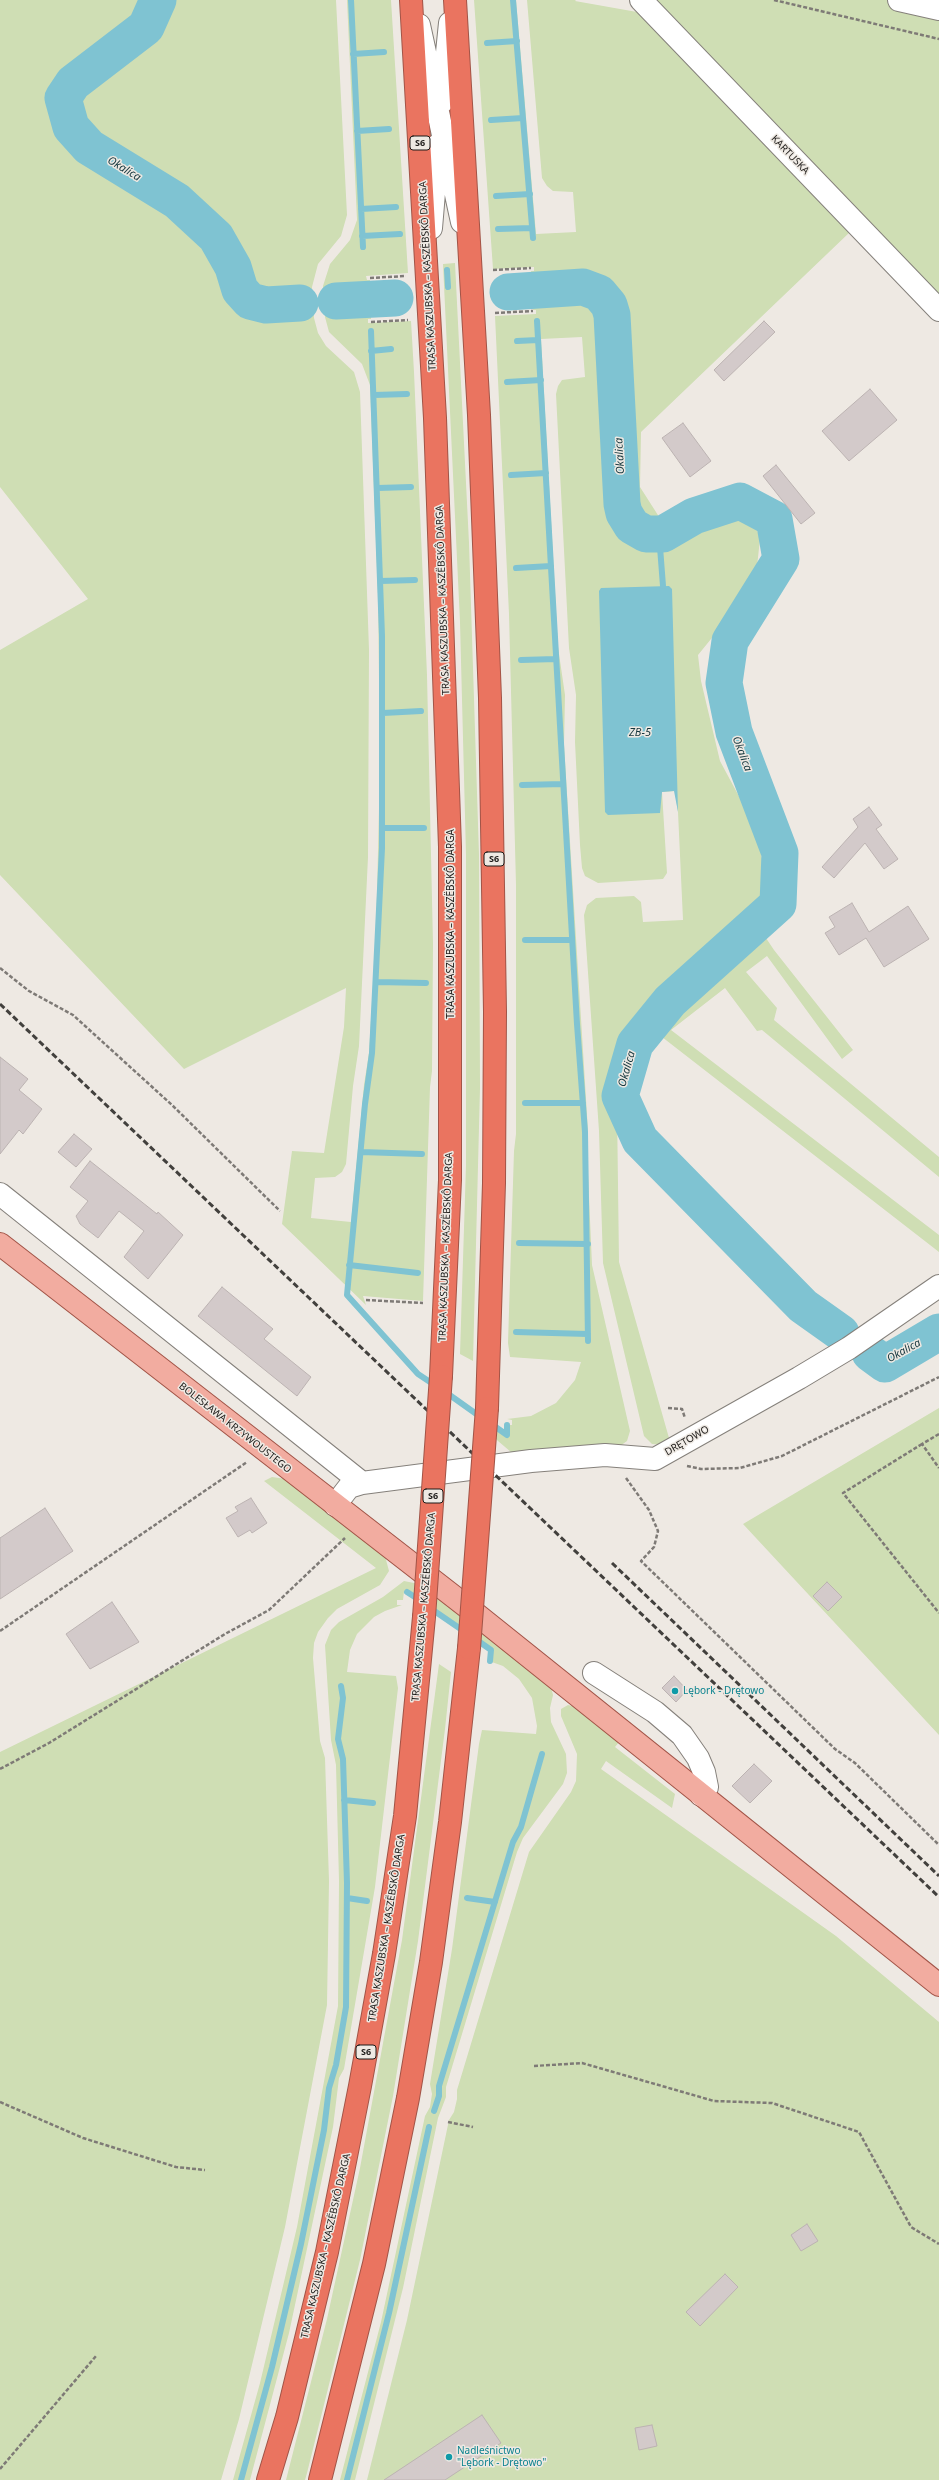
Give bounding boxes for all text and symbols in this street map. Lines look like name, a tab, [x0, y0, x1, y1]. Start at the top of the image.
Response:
street label: KARTUSKA	[768, 133, 812, 177]
road number: S6	[410, 136, 430, 150]
water label: Okalica	[105, 154, 143, 184]
street label: TRASA KASZUBSKA – KASZËBSKÔ DARGA	[417, 181, 439, 371]
water label: Okalica	[612, 437, 628, 475]
street label: TRASA KASZUBSKA – KASZËBSKÔ DARGA	[434, 505, 452, 695]
water label: ZB-5	[629, 726, 651, 740]
water label: Okalica	[729, 735, 755, 773]
street label: TRASA KASZUBSKA – KASZËBSKÔ DARGA	[445, 829, 457, 1019]
road number: S6	[484, 852, 504, 866]
water label: Okalica	[616, 1050, 638, 1088]
street label: TRASA KASZUBSKA – KASZËBSKÔ DARGA	[437, 1152, 455, 1342]
water label: Okalica	[885, 1336, 923, 1366]
street label: BOLESŁAWA KRZYWOUSTEGO	[176, 1380, 294, 1476]
street label: DRĘTOWO	[663, 1424, 711, 1458]
road number: S6	[423, 1489, 443, 1503]
street label: TRASA KASZUBSKA – KASZËBSKÔ DARGA	[410, 1512, 438, 1702]
place label: Lębork - Drętowo	[683, 1685, 764, 1697]
marker: Lębork - Drętowo	[670, 1686, 680, 1696]
street label: TRASA KASZUBSKA – KASZËBSKÔ DARGA	[366, 1833, 408, 2023]
road number: S6	[356, 2045, 376, 2059]
street label: TRASA KASZUBSKA – KASZËBSKÔ DARGA	[299, 2152, 353, 2340]
place label: Nadleśnictwo "Lębork - Drętowo"	[457, 2445, 546, 2468]
marker: Nadleśnictwo "Lębork - Drętowo"	[444, 2452, 454, 2462]

